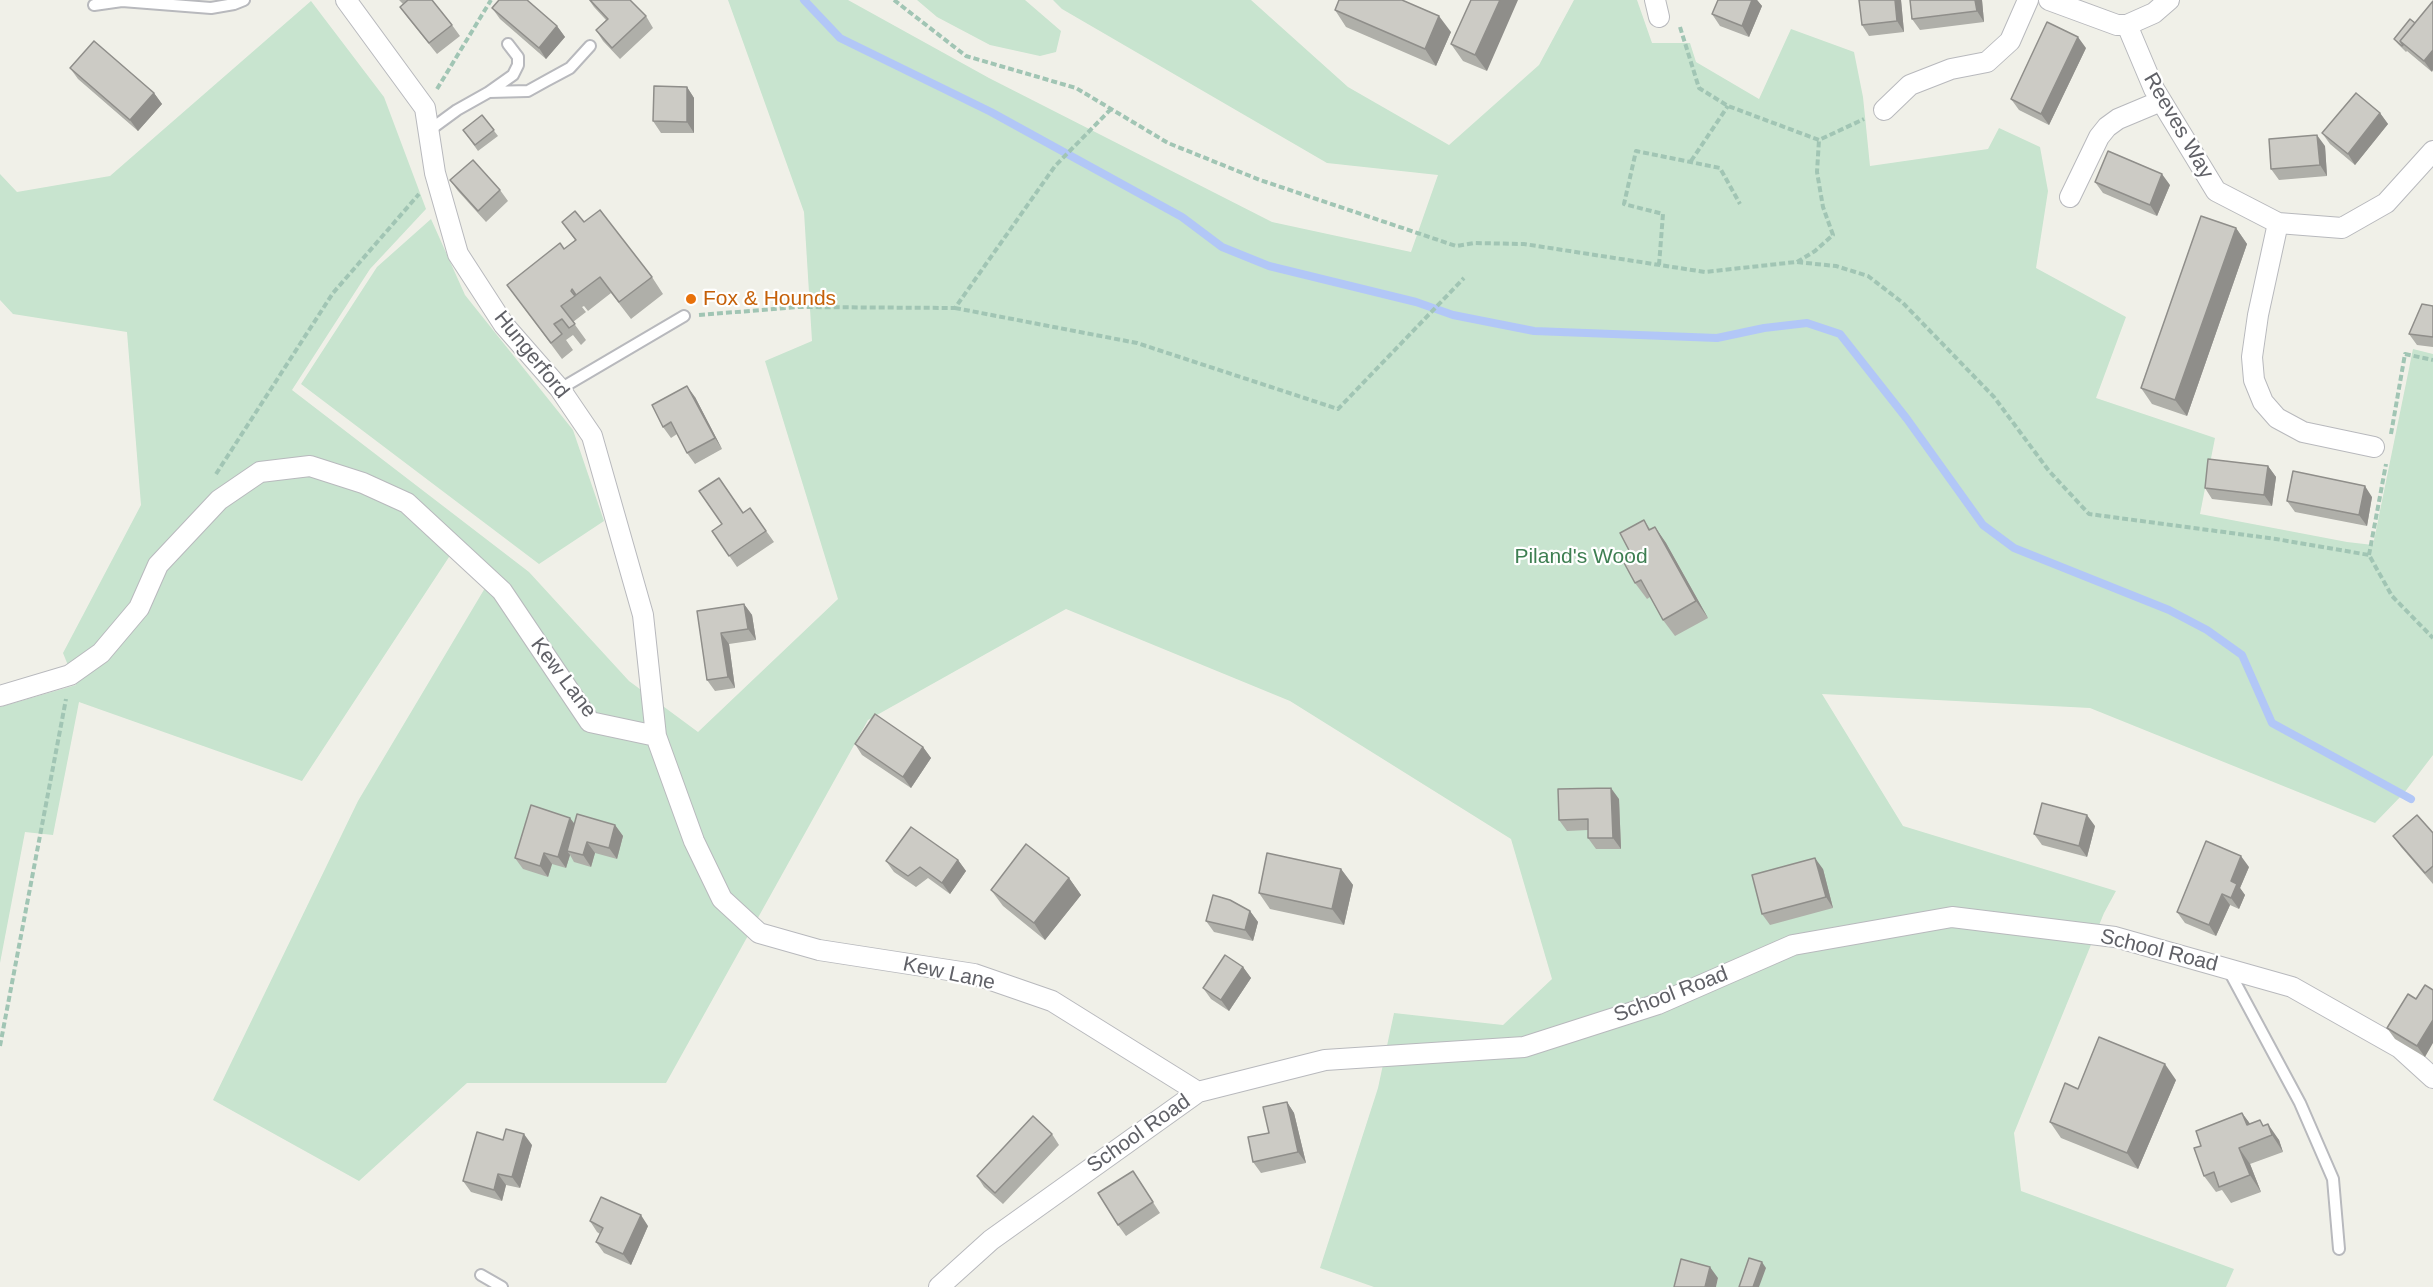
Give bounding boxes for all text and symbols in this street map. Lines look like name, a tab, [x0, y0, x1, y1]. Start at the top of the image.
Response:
street label: Reeves Way	[2138, 68, 2218, 184]
place label: Fox & Hounds	[703, 286, 836, 312]
marker: Fox & Hounds	[684, 292, 698, 306]
street label: Hungerford	[488, 306, 574, 404]
park label: Piland's Wood	[1514, 544, 1648, 570]
street label: Kew Lane	[525, 633, 601, 723]
street label: School Road	[2098, 924, 2220, 978]
street label: Kew Lane	[901, 952, 997, 996]
street label: School Road	[1610, 962, 1732, 1028]
street label: School Road	[1083, 1089, 1195, 1179]

